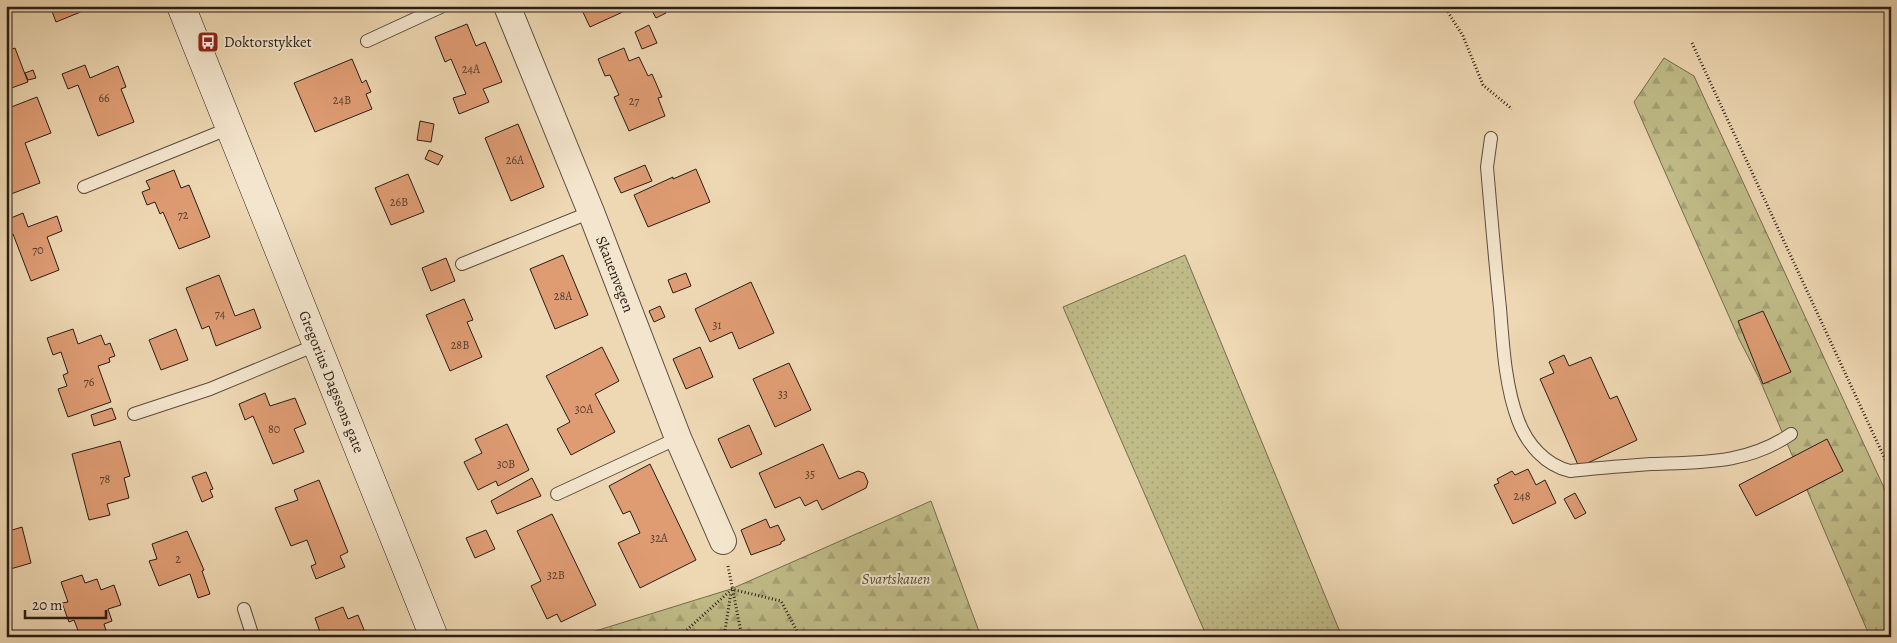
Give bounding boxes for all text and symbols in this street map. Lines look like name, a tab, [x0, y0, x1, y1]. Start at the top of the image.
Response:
bus stop icon: Doktorstykket	[196, 30, 220, 54]
place label: Doktorstykket	[224, 32, 312, 52]
house number: 24A	[462, 61, 481, 77]
house number: 66	[98, 90, 110, 106]
house number: 24B	[333, 92, 351, 108]
house number: 27	[629, 93, 640, 109]
house number: 26A	[506, 152, 525, 168]
house number: 26B	[390, 194, 408, 210]
house number: 72	[178, 207, 189, 223]
street label: Skauenvegen	[591, 233, 639, 315]
house number: 70	[32, 242, 44, 258]
house number: 28A	[554, 288, 573, 304]
house number: 74	[215, 306, 226, 322]
street label: Gregorius Dagssons gate	[294, 308, 369, 456]
house number: 31	[712, 317, 722, 333]
house number: 28B	[451, 337, 469, 353]
house number: 76	[84, 374, 95, 390]
house number: 33	[778, 386, 788, 402]
house number: 30A	[575, 401, 594, 417]
house number: 80	[268, 421, 280, 437]
house number: 30B	[497, 456, 515, 472]
house number: 35	[805, 466, 815, 482]
house number: 78	[100, 471, 111, 487]
house number: 248	[1514, 488, 1531, 504]
house number: 32A	[650, 530, 669, 546]
house number: 2	[175, 551, 181, 567]
house number: 32B	[547, 567, 565, 583]
park label: Svartskauen	[862, 569, 930, 589]
scale bar	[25, 588, 106, 620]
text: 20 m	[32, 595, 63, 615]

